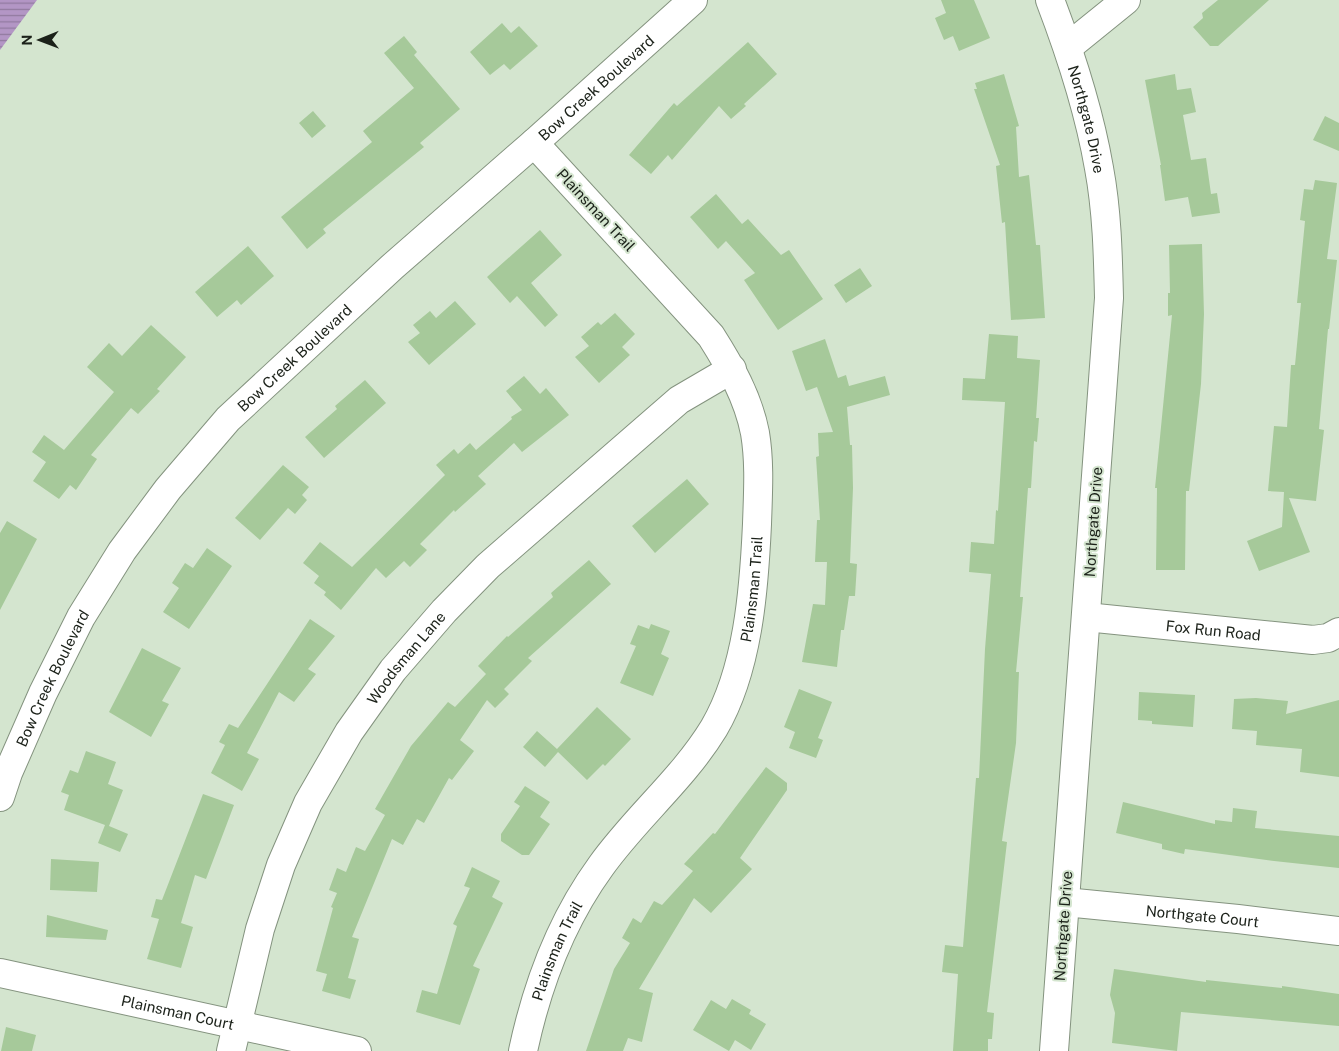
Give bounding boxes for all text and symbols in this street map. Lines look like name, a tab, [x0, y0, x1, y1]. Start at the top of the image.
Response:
north arrow	[15, 15, 65, 65]
street label: Bow Creek Boulevard	[535, 31, 657, 144]
text: N	[19, 35, 35, 46]
street label: Northgate Drive	[1065, 63, 1108, 174]
street label: Plainsman Trail	[553, 165, 639, 255]
street label: Bow Creek Boulevard	[234, 301, 355, 415]
street label: Northgate Drive	[1081, 466, 1105, 578]
street label: Plainsman Trail	[736, 535, 765, 643]
street label: Bow Creek Boulevard	[12, 607, 92, 749]
street label: Woodsman Lane	[363, 608, 448, 707]
street label: Fox Run Road	[1165, 617, 1262, 643]
street label: Northgate Drive	[1051, 870, 1075, 982]
street label: Plainsman Trail	[528, 898, 585, 1002]
street label: Northgate Court	[1145, 901, 1260, 930]
street label: Plainsman Court	[120, 991, 236, 1032]

